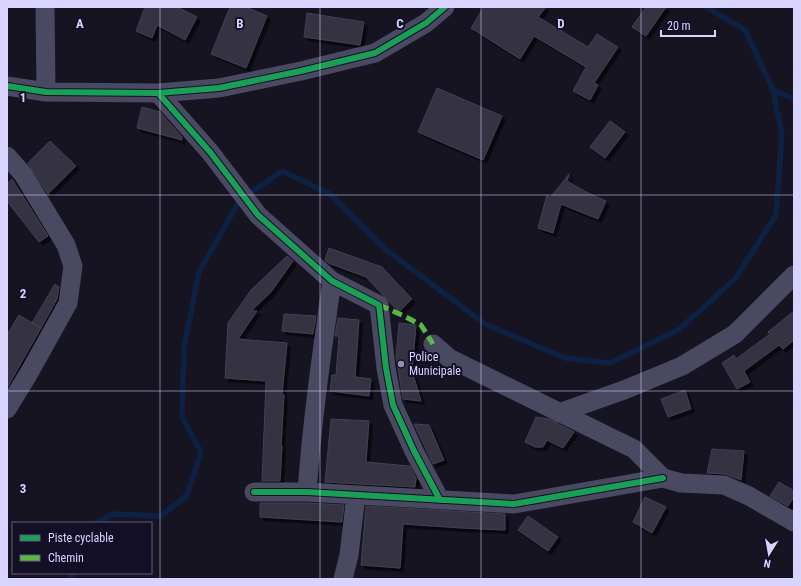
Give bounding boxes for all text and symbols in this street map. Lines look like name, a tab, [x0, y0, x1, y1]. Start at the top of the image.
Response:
scale bar	[661, 12, 715, 38]
text: A	[76, 16, 84, 31]
text: B	[236, 16, 244, 31]
text: C	[396, 16, 404, 31]
text: D	[557, 16, 565, 31]
text: 20 m	[667, 19, 691, 33]
text: 1	[20, 90, 26, 105]
text: 2	[20, 286, 27, 301]
place label: Police Municipale	[409, 350, 461, 378]
marker: Police Municipale	[396, 359, 406, 369]
text: 3	[20, 481, 26, 496]
legend	[12, 522, 152, 574]
text: Piste cyclable	[48, 531, 114, 545]
north arrow	[749, 534, 789, 574]
text: Chemin	[48, 551, 84, 565]
text: N	[762, 556, 772, 570]

